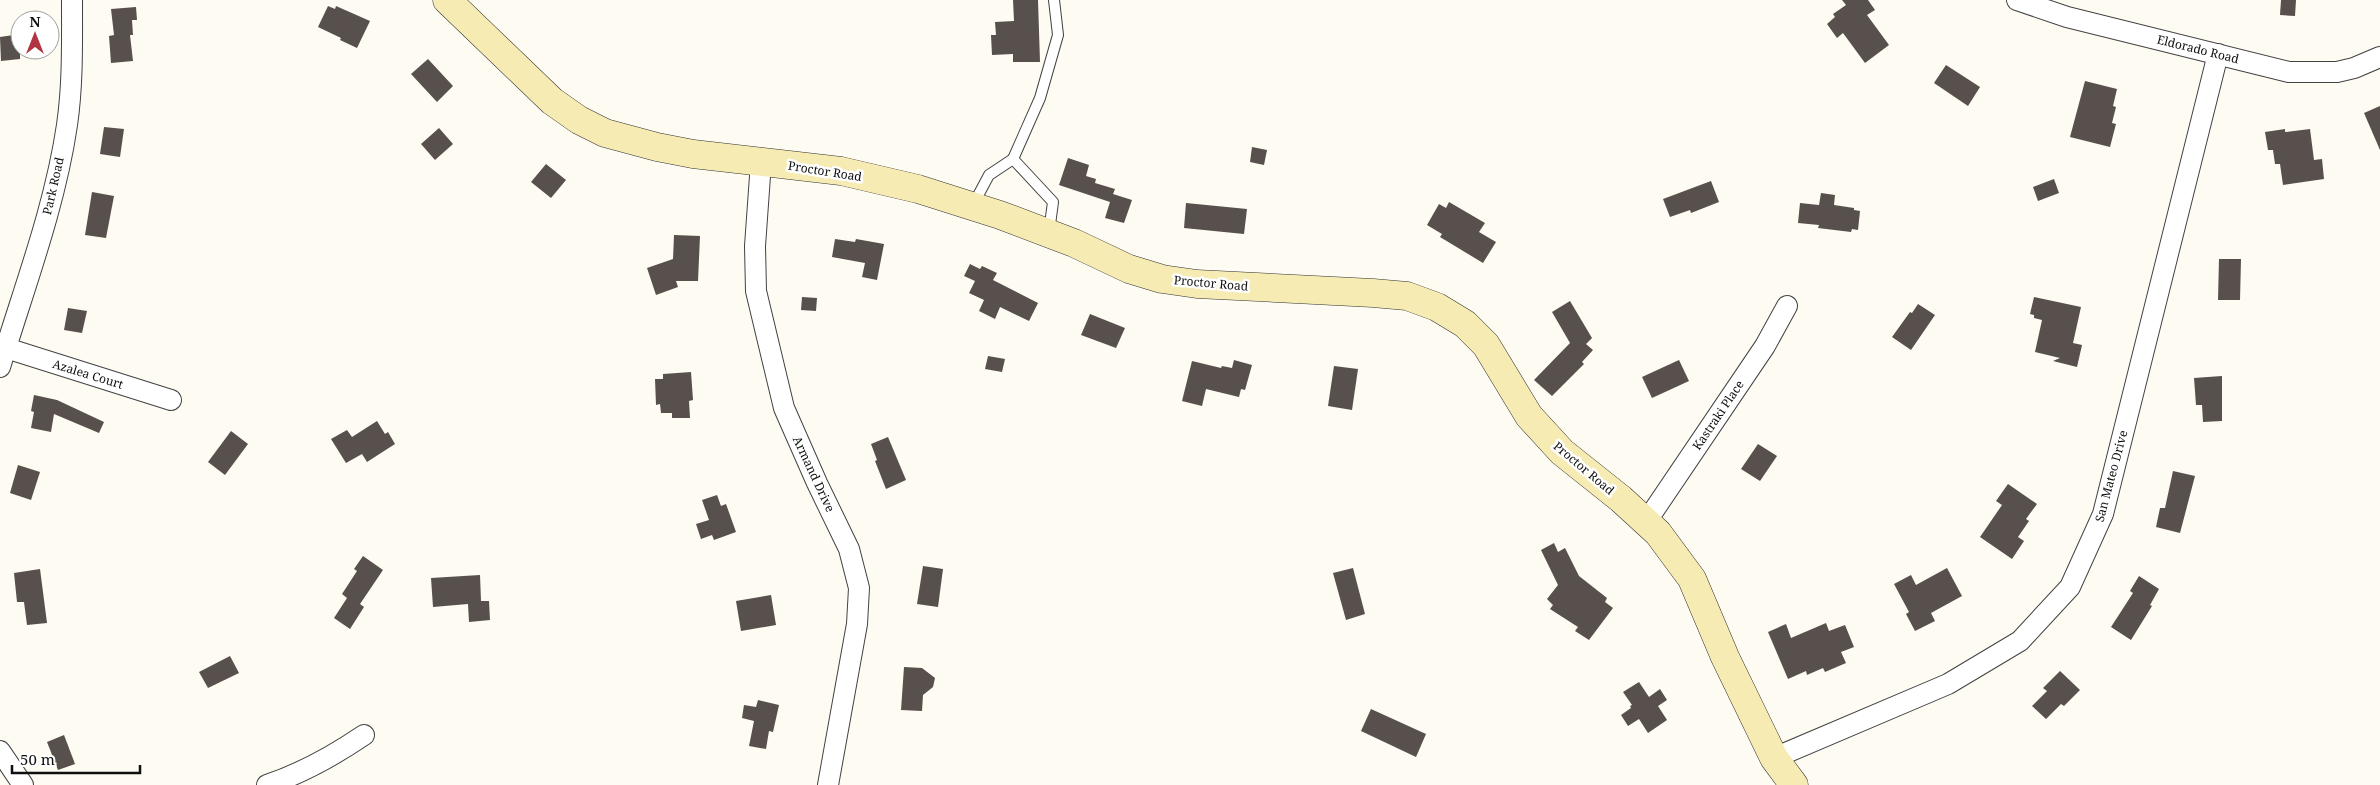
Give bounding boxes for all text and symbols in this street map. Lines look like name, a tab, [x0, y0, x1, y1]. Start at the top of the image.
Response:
north arrow	[10, 10, 60, 60]
text: N	[29, 12, 41, 31]
street label: Eldorado Road	[2155, 31, 2241, 68]
street label: Park Road	[38, 155, 68, 217]
street label: Proctor Road	[787, 157, 864, 185]
street label: Proctor Road	[1173, 271, 1250, 295]
street label: Azalea Court	[51, 355, 125, 393]
street label: Kastraki Place	[1688, 377, 1748, 453]
street label: San Mateo Drive	[2091, 428, 2131, 524]
street label: Armand Drive	[789, 433, 839, 515]
street label: Proctor Road	[1550, 438, 1619, 499]
scale bar	[12, 742, 140, 774]
text: 50 m	[20, 749, 55, 769]

